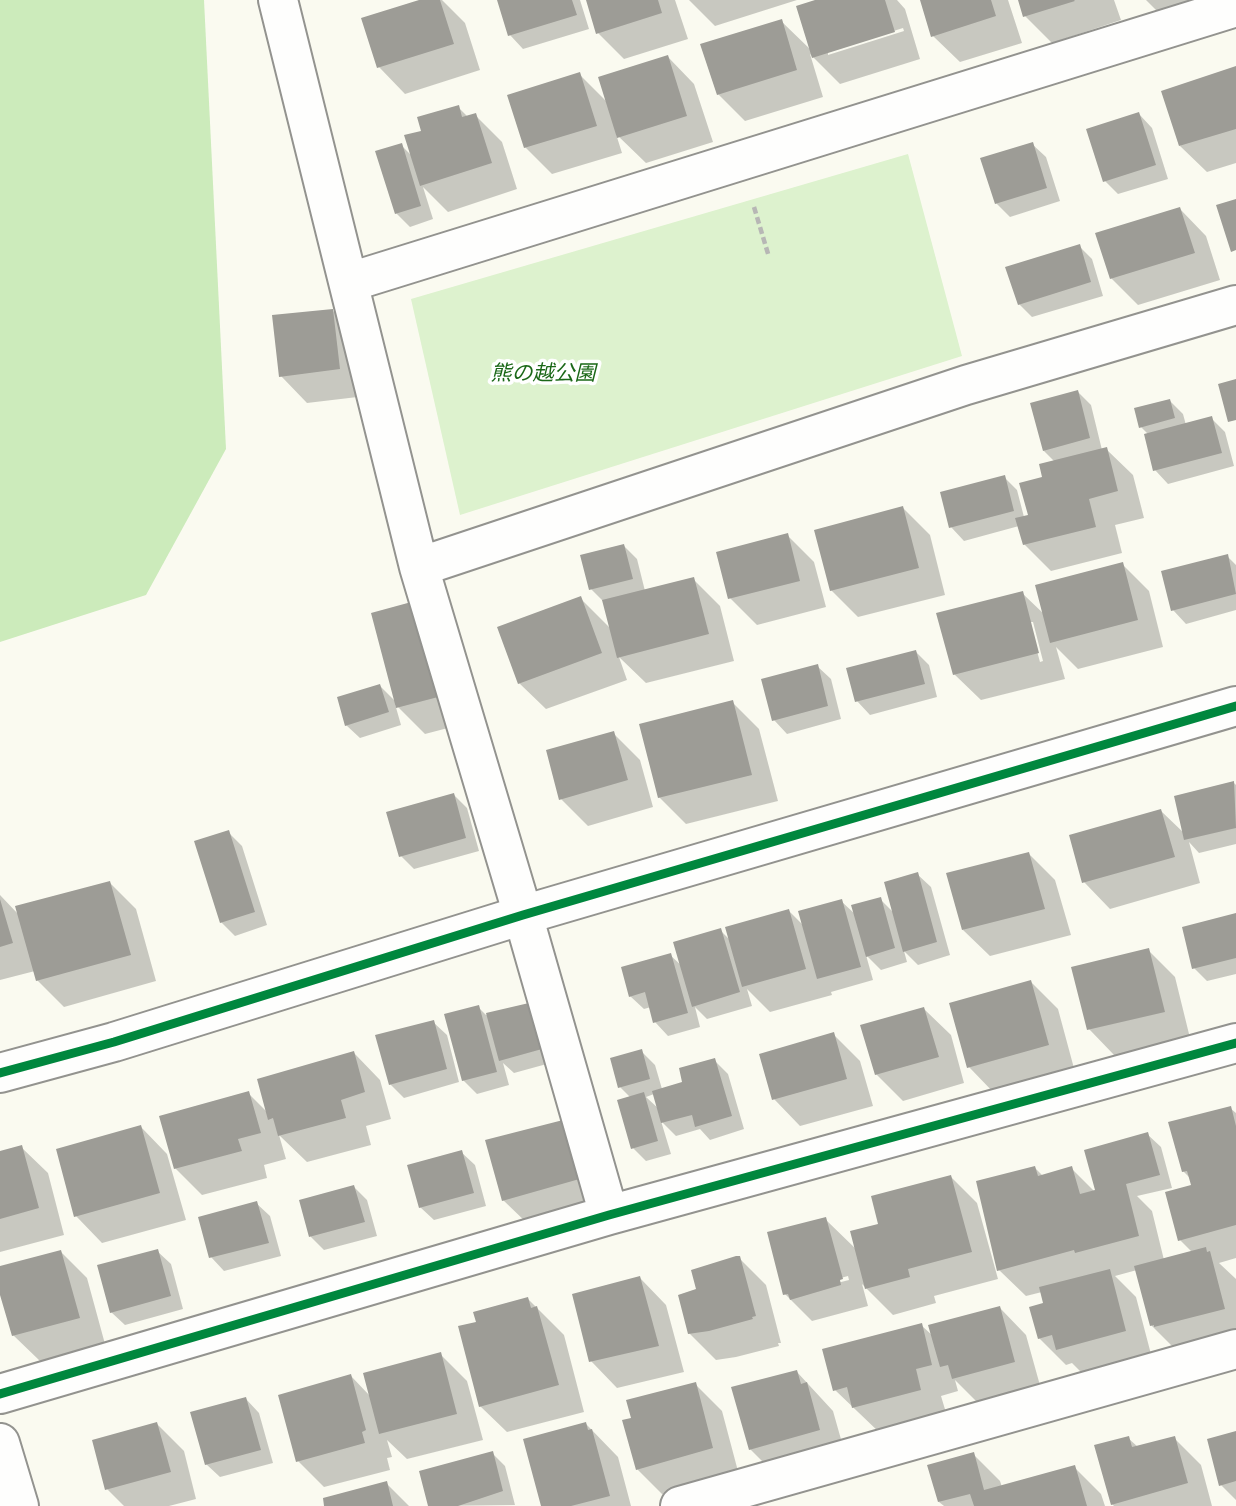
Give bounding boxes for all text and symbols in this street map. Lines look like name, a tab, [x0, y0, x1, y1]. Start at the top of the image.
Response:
park label: 熊の越公園	[491, 361, 595, 387]

